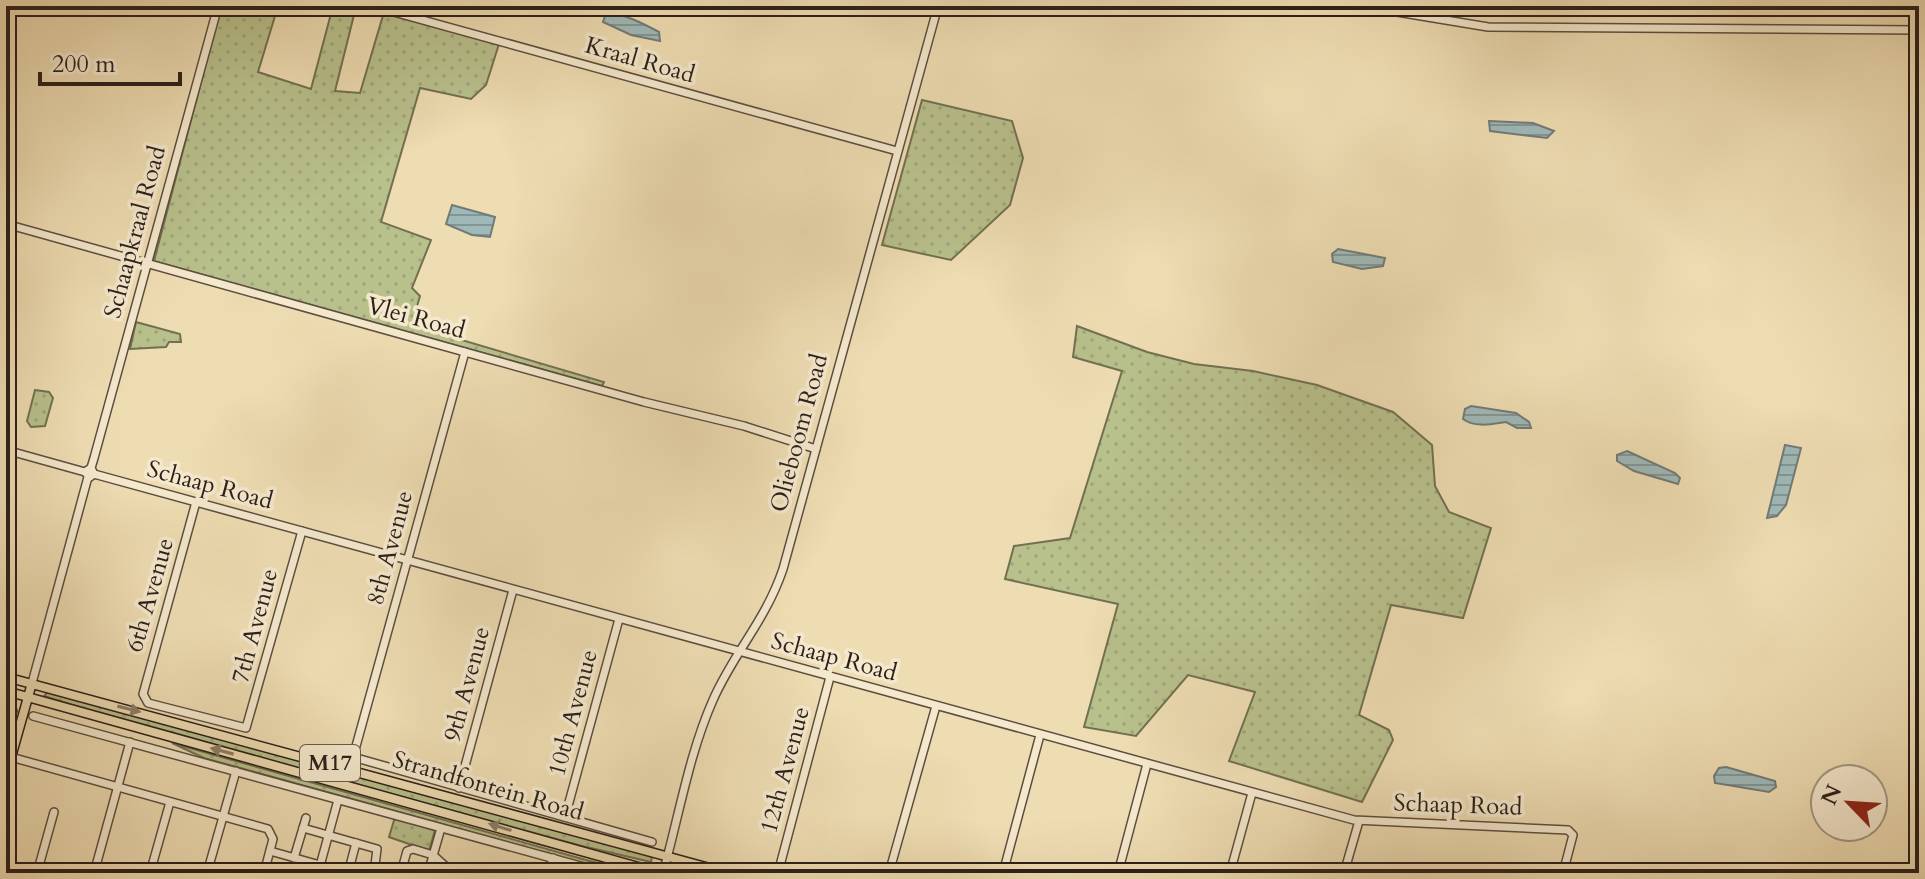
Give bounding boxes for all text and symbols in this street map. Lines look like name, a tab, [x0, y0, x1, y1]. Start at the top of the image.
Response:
street label: Kraal Road	[581, 29, 699, 91]
scale bar	[40, 36, 180, 86]
text: 200 m	[52, 48, 116, 81]
street label: Schaapkraal Road	[96, 142, 174, 322]
street label: Vlei Road	[363, 289, 469, 347]
street label: Olieboom Road	[762, 350, 836, 516]
street label: Schaap Road	[143, 452, 277, 518]
street label: 8th Avenue	[359, 487, 421, 609]
street label: 6th Avenue	[118, 534, 182, 656]
street label: 7th Avenue	[224, 565, 286, 687]
street label: 9th Avenue	[436, 623, 498, 745]
street label: Schaap Road	[767, 624, 901, 690]
street label: 10th Avenue	[540, 646, 606, 780]
one-way arrow	[116, 703, 141, 715]
street label: 12th Avenue	[752, 703, 818, 837]
street label: Strandfontein Road	[389, 743, 588, 829]
one-way arrow	[209, 744, 234, 756]
road number: M17	[300, 745, 360, 781]
north arrow	[1809, 763, 1889, 843]
text: N	[1814, 780, 1849, 810]
street label: Schaap Road	[1393, 786, 1523, 824]
one-way arrow	[487, 820, 511, 833]

